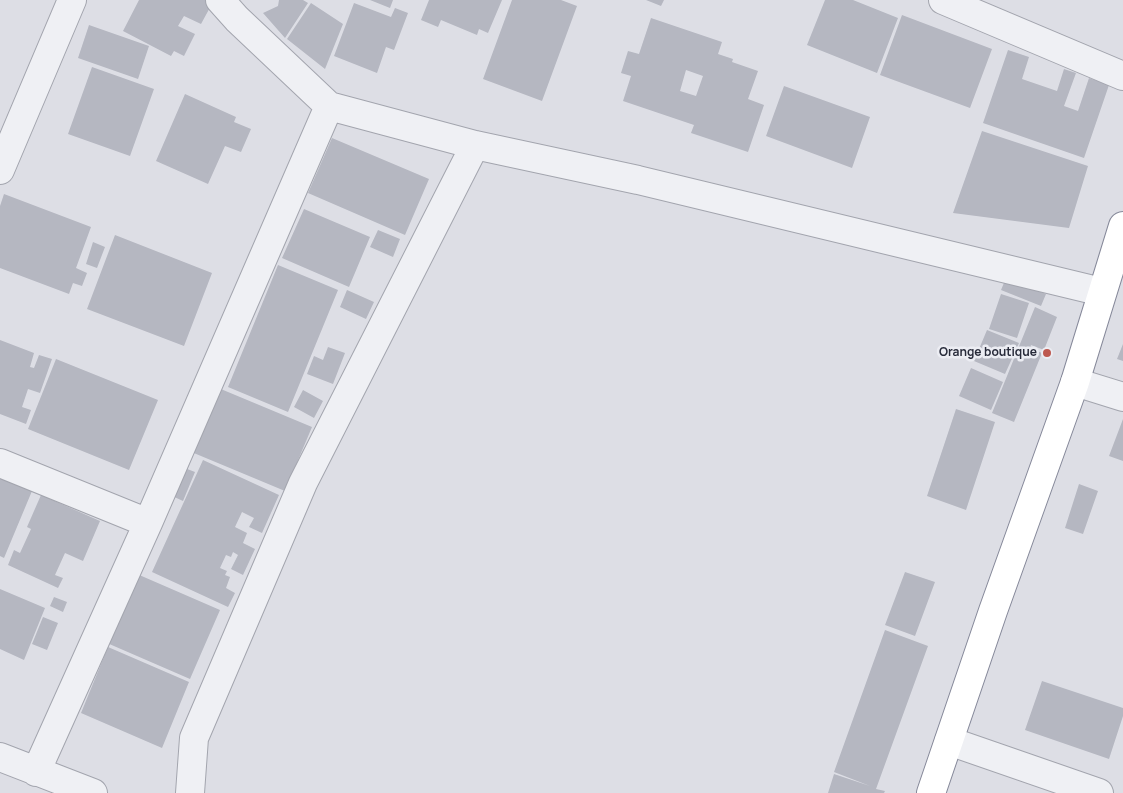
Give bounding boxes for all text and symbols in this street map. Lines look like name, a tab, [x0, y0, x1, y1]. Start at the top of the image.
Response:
place label: Orange boutique	[939, 346, 1037, 360]
marker: Orange boutique	[1041, 347, 1053, 359]

